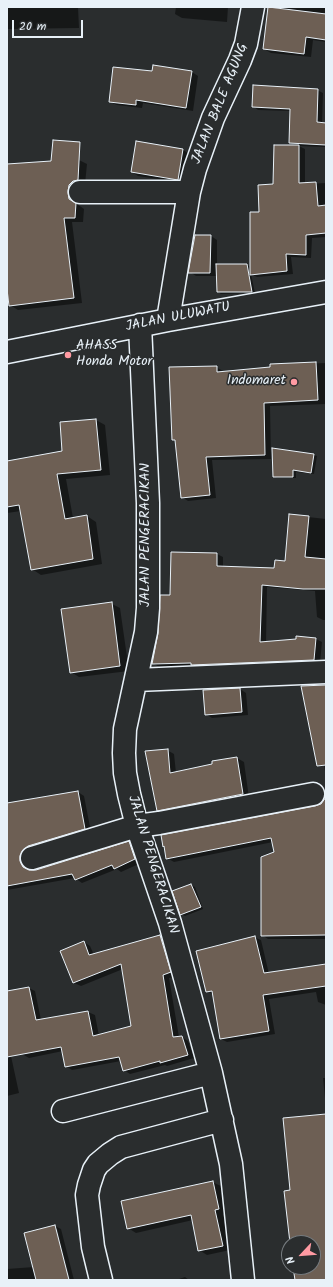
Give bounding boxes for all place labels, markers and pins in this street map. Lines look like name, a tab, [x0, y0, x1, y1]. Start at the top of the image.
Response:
place label: AHASS Honda Motor	[76, 339, 152, 372]
marker: AHASS Honda Motor	[63, 350, 73, 360]
place label: Indomaret	[227, 374, 286, 390]
marker: Indomaret	[289, 377, 299, 387]

